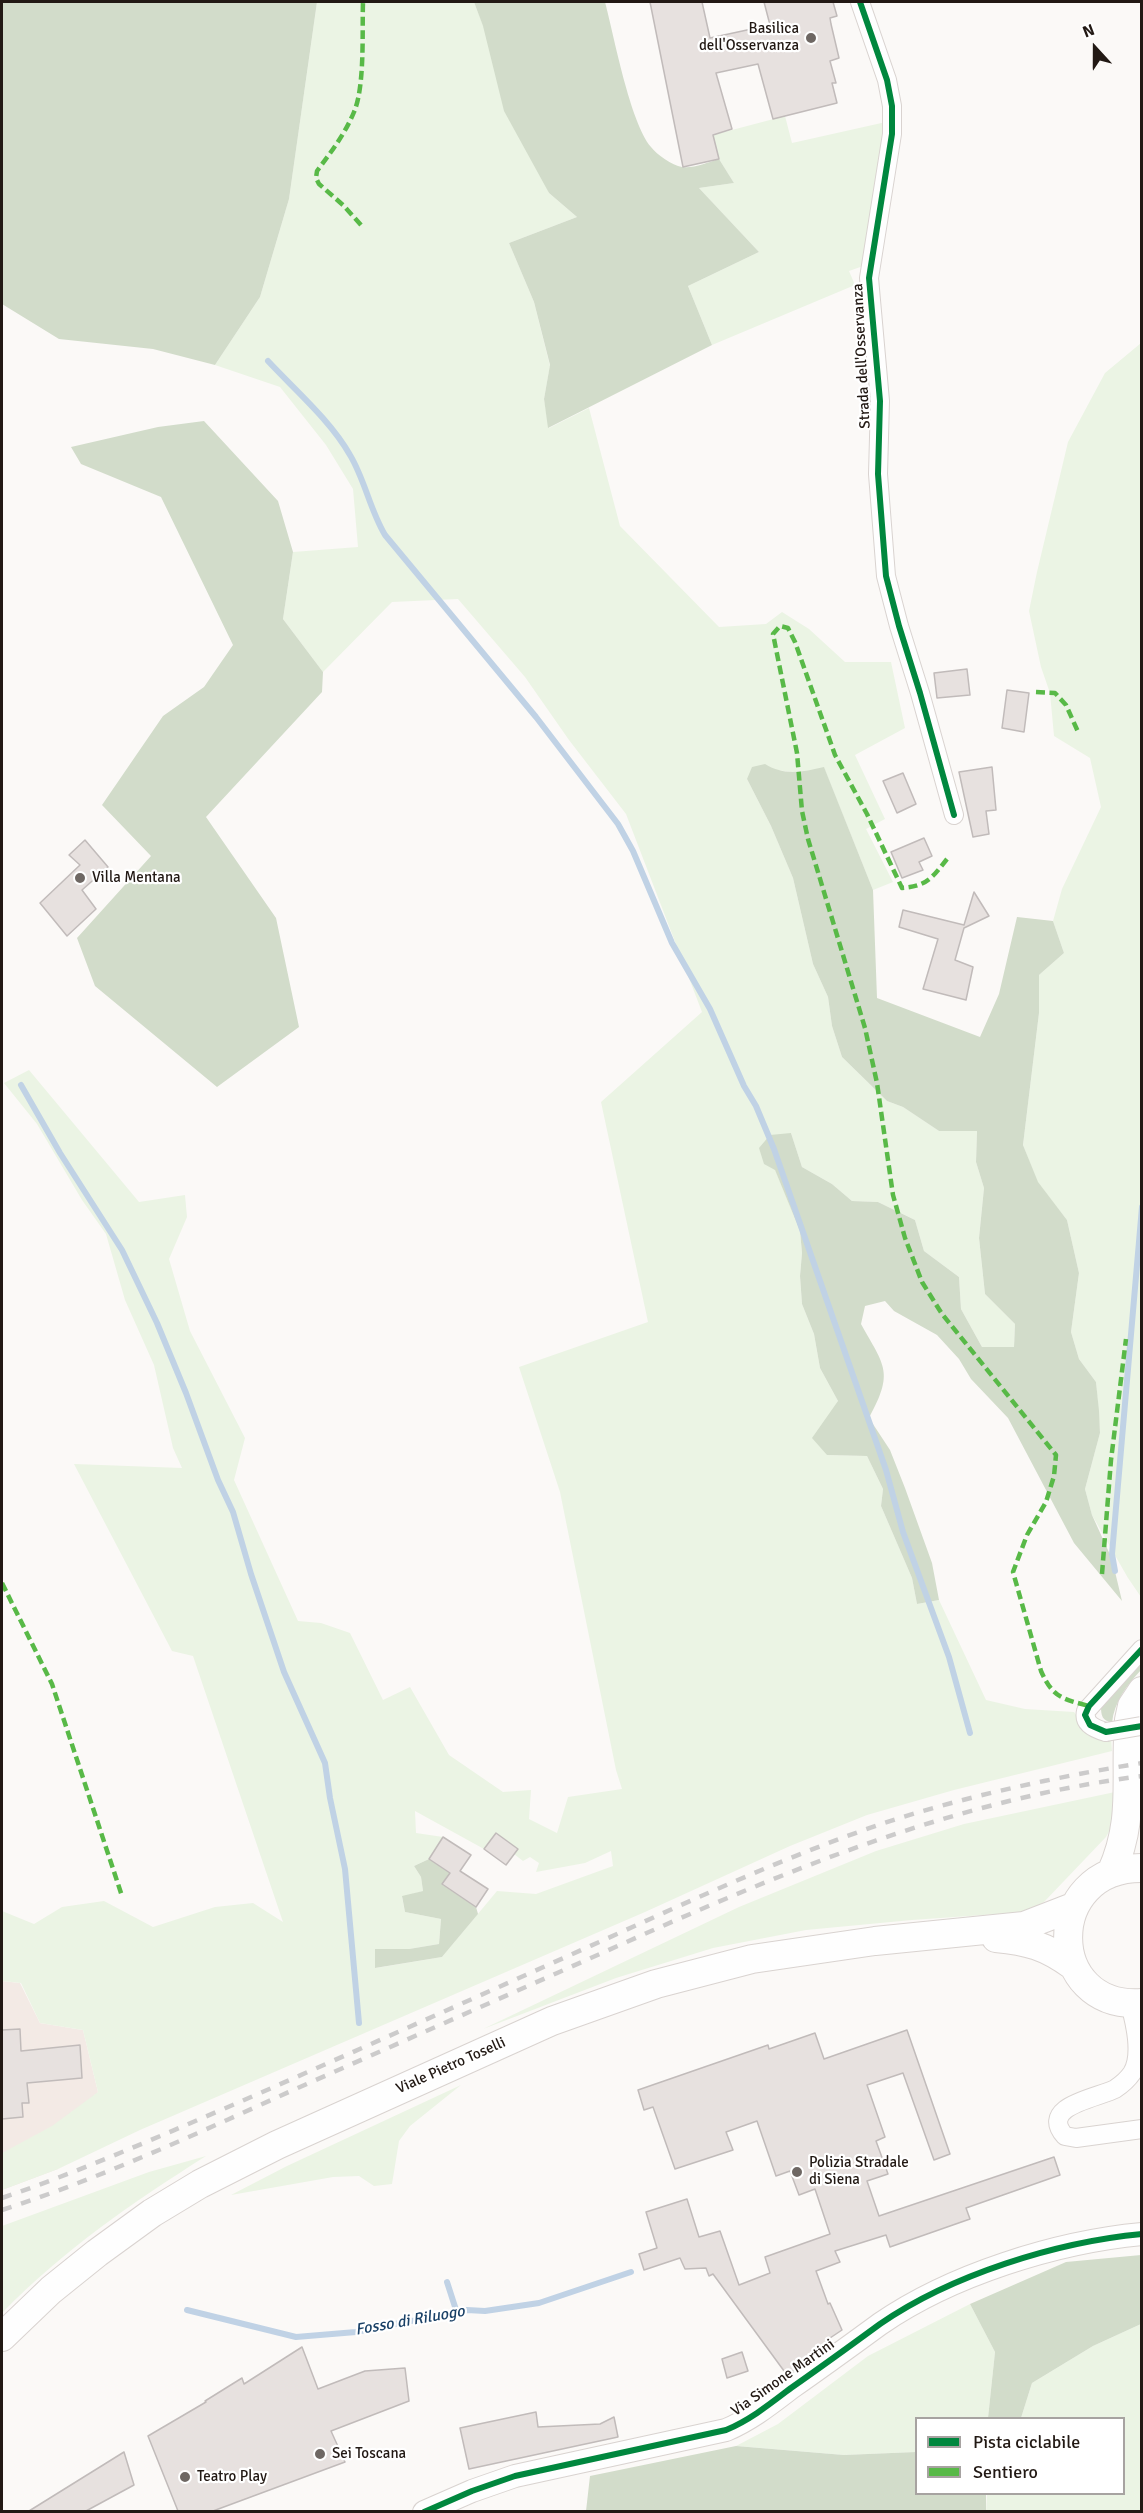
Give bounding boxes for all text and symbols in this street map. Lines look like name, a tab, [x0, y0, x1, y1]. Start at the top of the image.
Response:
north arrow	[1065, 18, 1125, 78]
place label: Basilica dell'Osservanza	[699, 20, 799, 55]
text: N	[1080, 20, 1097, 43]
marker: Basilica dell'Osservanza	[804, 31, 818, 45]
street label: Strada dell'Osservanza	[849, 283, 875, 429]
place label: Villa Mentana	[92, 869, 181, 887]
marker: Villa Mentana	[73, 871, 87, 885]
street label: Viale Pietro Toselli	[394, 2034, 508, 2098]
place label: Polizia Stradale di Siena	[809, 2154, 909, 2189]
marker: Polizia Stradale di Siena	[790, 2165, 804, 2179]
water label: Fosso di Riluogo	[354, 2302, 466, 2340]
street label: Via Simone Martini	[728, 2336, 838, 2420]
legend	[915, 2417, 1125, 2495]
text: Pista ciclabile	[973, 2431, 1080, 2453]
place label: Sei Toscana	[332, 2445, 406, 2463]
marker: Sei Toscana	[313, 2447, 327, 2461]
text: Sentiero	[973, 2461, 1038, 2483]
place label: Teatro Play	[197, 2468, 267, 2486]
marker: Teatro Play	[178, 2470, 192, 2484]

